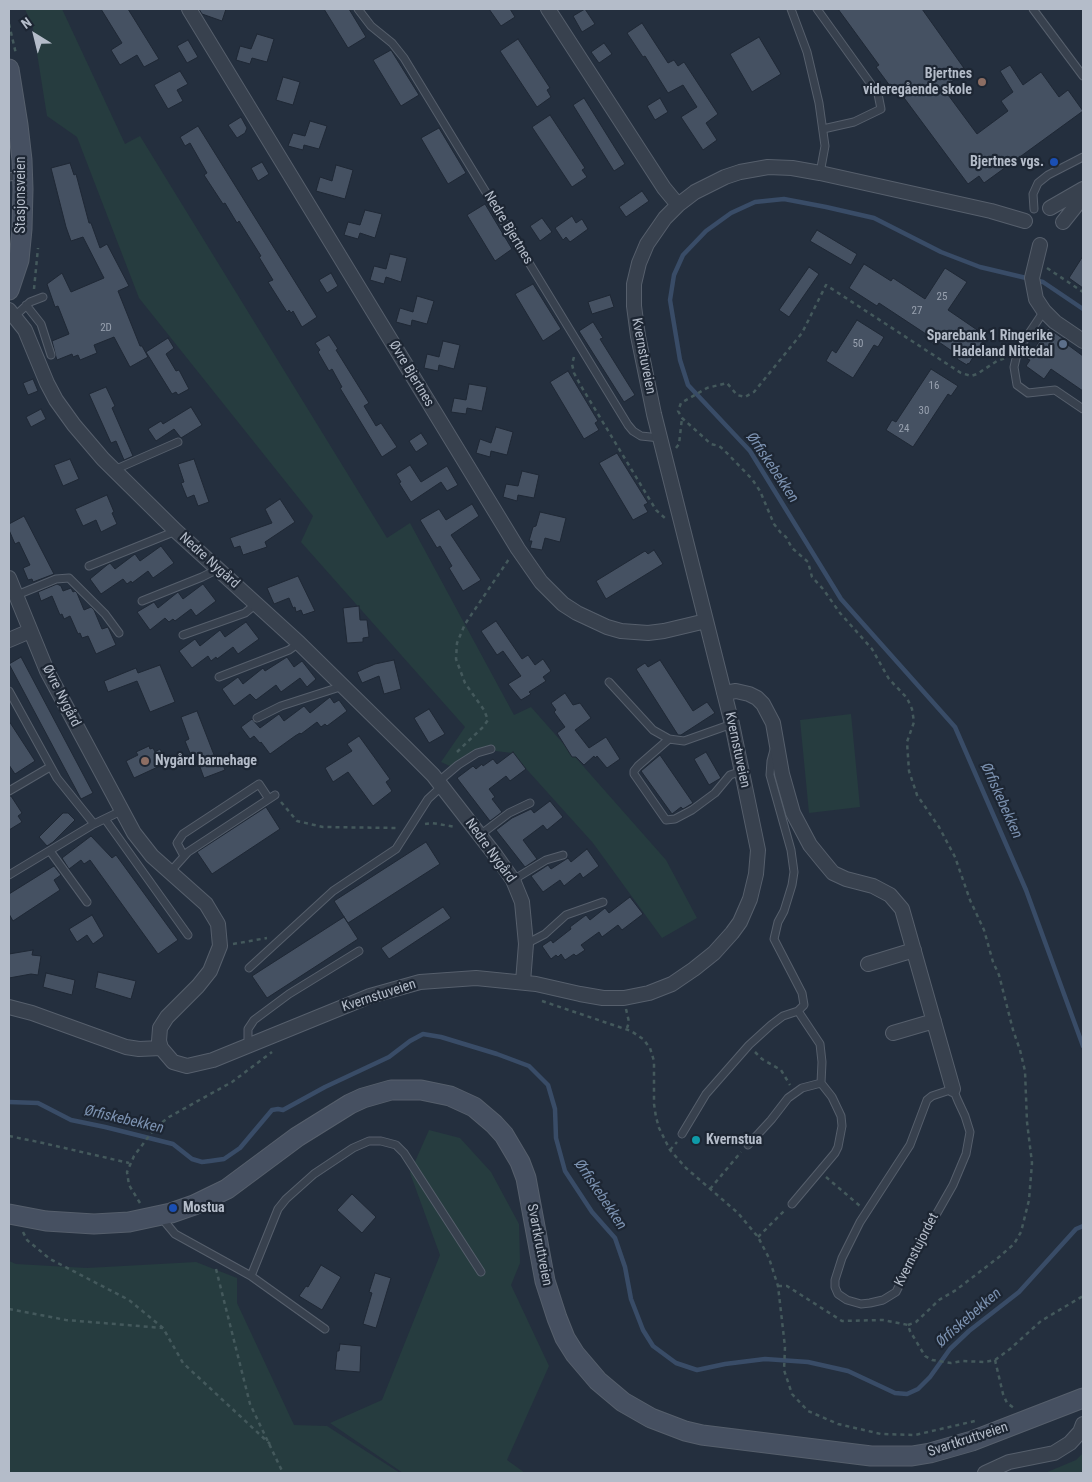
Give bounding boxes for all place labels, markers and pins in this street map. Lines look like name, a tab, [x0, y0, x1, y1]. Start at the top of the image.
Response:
place label: Bjertnes videregående skole	[863, 66, 972, 98]
marker: Bjertnes videregående skole	[976, 76, 988, 88]
place label: Bjertnes vgs.	[970, 154, 1044, 170]
marker: Bjertnes vgs.	[1048, 156, 1060, 168]
place label: Sparebank 1 Ringerike Hadeland Nittedal	[927, 328, 1053, 361]
marker: Sparebank 1 Ringerike Hadeland Nittedal	[1057, 338, 1069, 350]
place label: Nygård barnehage	[155, 753, 257, 769]
marker: Nygård barnehage	[139, 755, 151, 767]
place label: Kvernstua	[706, 1132, 762, 1148]
marker: Kvernstua	[690, 1134, 702, 1146]
place label: Mostua	[183, 1200, 225, 1216]
marker: Mostua	[167, 1202, 179, 1214]

